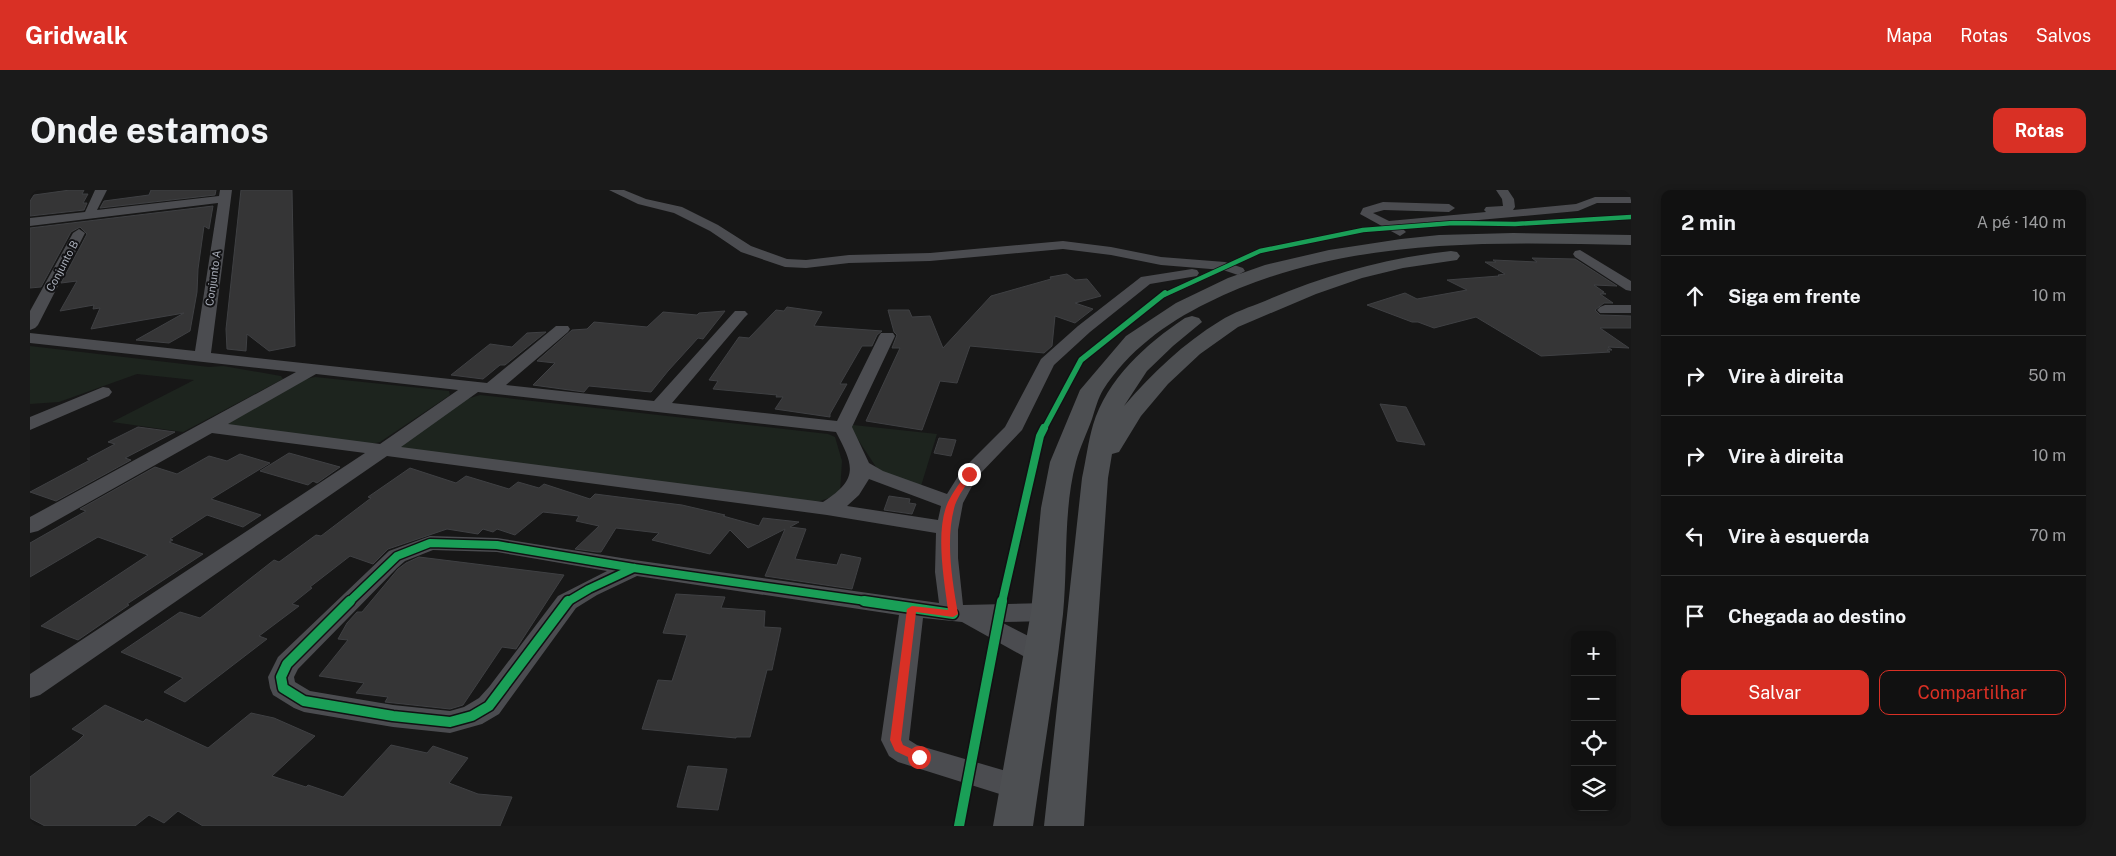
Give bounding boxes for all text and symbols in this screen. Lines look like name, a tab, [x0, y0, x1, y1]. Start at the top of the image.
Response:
text: Gridwalk	[25, 21, 128, 49]
text: Mapa	[1886, 25, 1932, 46]
text: Rotas	[1960, 25, 2008, 46]
text: Salvos	[2036, 25, 2091, 46]
button: Rotas	[1993, 108, 2086, 153]
text: Onde estamos	[30, 110, 269, 151]
text: 2 min	[1681, 210, 1736, 235]
text: A pé · 140 m	[1977, 213, 2066, 232]
street label: Conjunto B	[44, 238, 80, 294]
street label: Conjunto A	[203, 249, 223, 307]
icon: ahead	[1681, 282, 1709, 310]
text: Siga em frente	[1728, 285, 1861, 307]
text: 10 m	[2032, 286, 2066, 305]
icon: right	[1681, 362, 1709, 390]
text: Vire à direita	[1728, 365, 1844, 387]
text: 50 m	[2028, 366, 2066, 385]
icon: right	[1681, 442, 1709, 470]
text: Vire à direita	[1728, 445, 1844, 467]
text: 10 m	[2032, 446, 2066, 465]
route end	[958, 463, 981, 486]
icon: left	[1681, 522, 1709, 550]
text: Vire à esquerda	[1728, 525, 1869, 547]
text: 70 m	[2029, 526, 2066, 545]
icon: arrive	[1681, 602, 1709, 630]
text: Chegada ao destino	[1728, 605, 1906, 627]
map controls	[1571, 631, 1616, 811]
button: +	[1571, 631, 1616, 676]
button: Salvar	[1681, 670, 1869, 715]
button: Compartilhar	[1879, 670, 2066, 715]
button: −	[1571, 676, 1616, 721]
button: locate	[1571, 721, 1616, 766]
route start	[908, 746, 931, 769]
button: layers	[1571, 766, 1616, 811]

